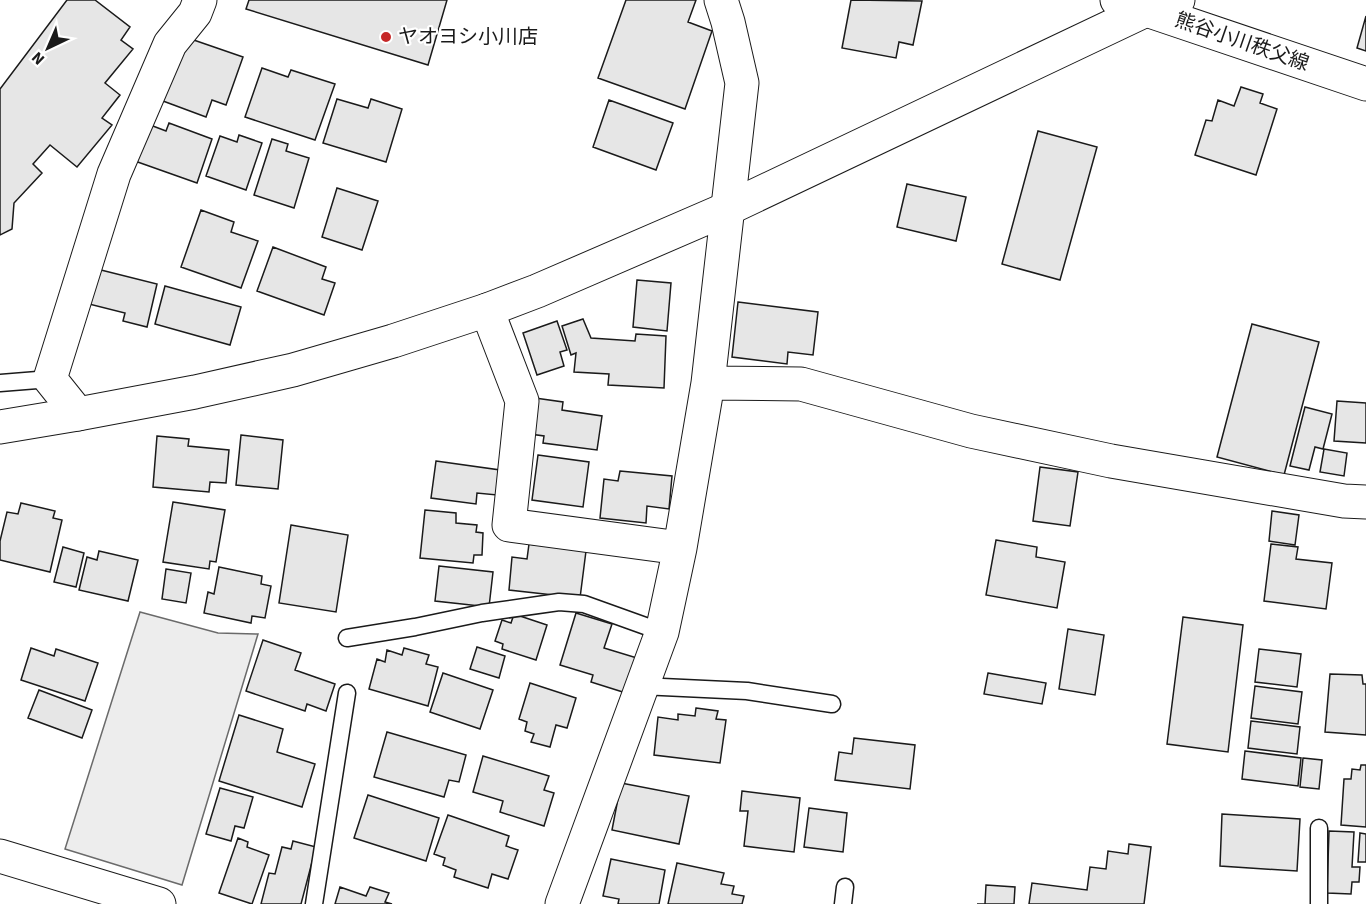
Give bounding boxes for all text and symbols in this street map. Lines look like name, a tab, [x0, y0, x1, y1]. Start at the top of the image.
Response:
street label: 熊谷小川秩父線	[1171, 6, 1313, 78]
north arrow	[18, 18, 78, 78]
place label: ヤオヨシ小川店	[398, 23, 538, 51]
marker: ヤオヨシ小川店	[379, 30, 393, 44]
text: N	[27, 46, 50, 70]

